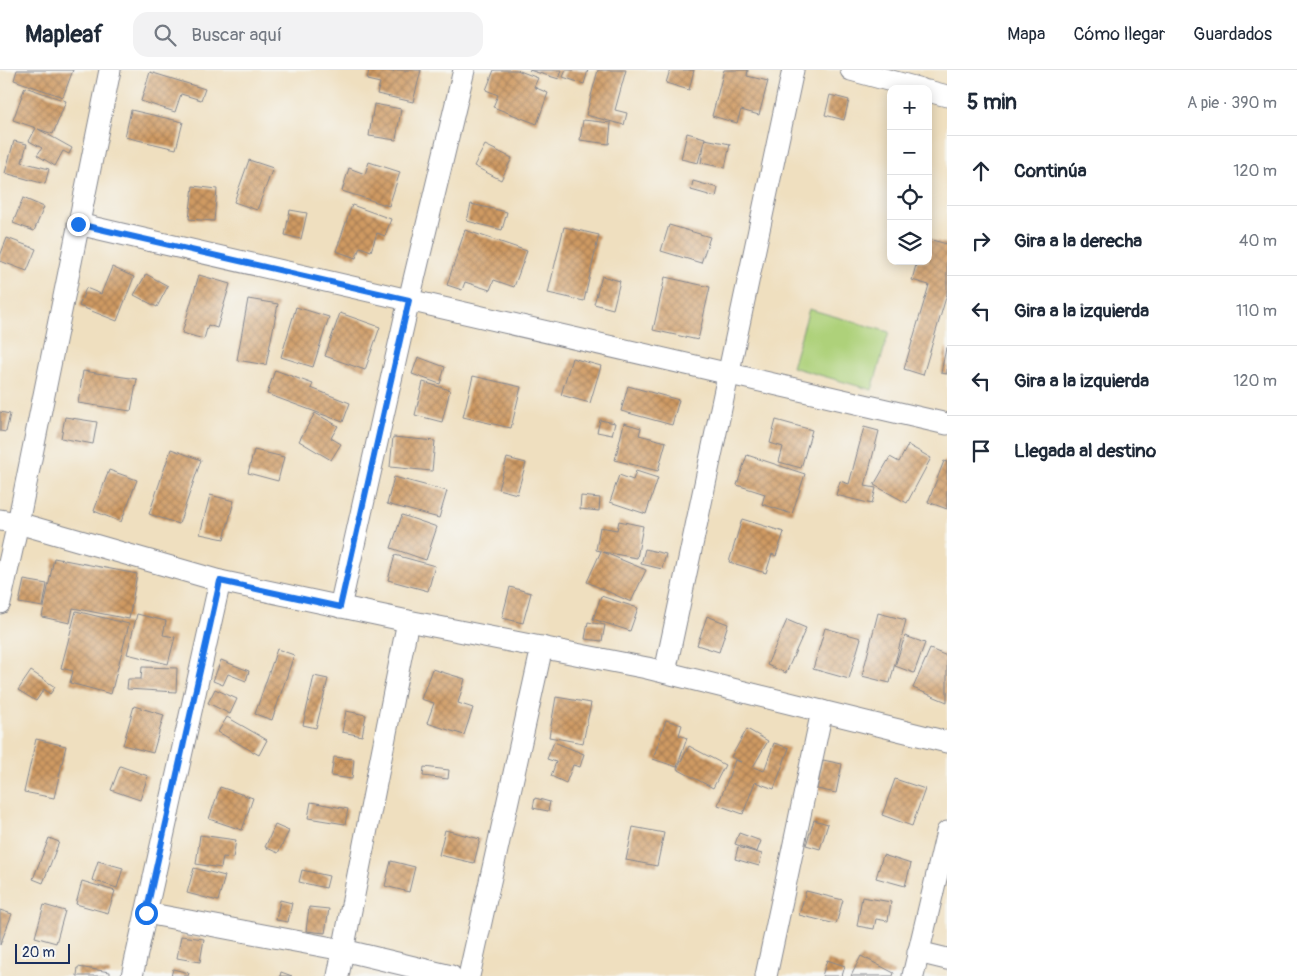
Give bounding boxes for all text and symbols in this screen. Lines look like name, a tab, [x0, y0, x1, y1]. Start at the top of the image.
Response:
search box	[133, 12, 483, 57]
text: Mapleaf	[25, 20, 103, 49]
icon: search	[151, 21, 179, 49]
text: Buscar aquí	[191, 23, 282, 47]
text: Mapa	[1007, 23, 1045, 46]
text: Cómo llegar	[1073, 23, 1165, 46]
text: Guardados	[1193, 23, 1272, 46]
map controls	[887, 85, 932, 265]
button: +	[887, 85, 932, 130]
text: 5 min	[967, 89, 1017, 116]
text: A pie · 390 m	[1187, 93, 1277, 113]
button: −	[887, 130, 932, 175]
icon: ahead	[967, 157, 995, 185]
text: Continúa	[1014, 159, 1087, 183]
text: 120 m	[1233, 161, 1277, 181]
button: locate	[887, 175, 932, 220]
route end	[67, 213, 90, 236]
button: layers	[887, 220, 932, 265]
icon: right	[967, 227, 995, 255]
text: Gira a la derecha	[1014, 229, 1142, 253]
text: 40 m	[1239, 231, 1277, 251]
icon: left	[967, 297, 995, 325]
text: Gira a la izquierda	[1014, 299, 1149, 323]
text: 110 m	[1236, 301, 1277, 321]
icon: left	[967, 367, 995, 395]
text: Gira a la izquierda	[1014, 369, 1149, 393]
text: 120 m	[1233, 371, 1277, 391]
icon: arrive	[967, 437, 995, 465]
text: Llegada al destino	[1014, 439, 1156, 463]
route start	[135, 902, 158, 925]
scale bar	[15, 941, 70, 964]
text: 20 m	[22, 944, 55, 961]

